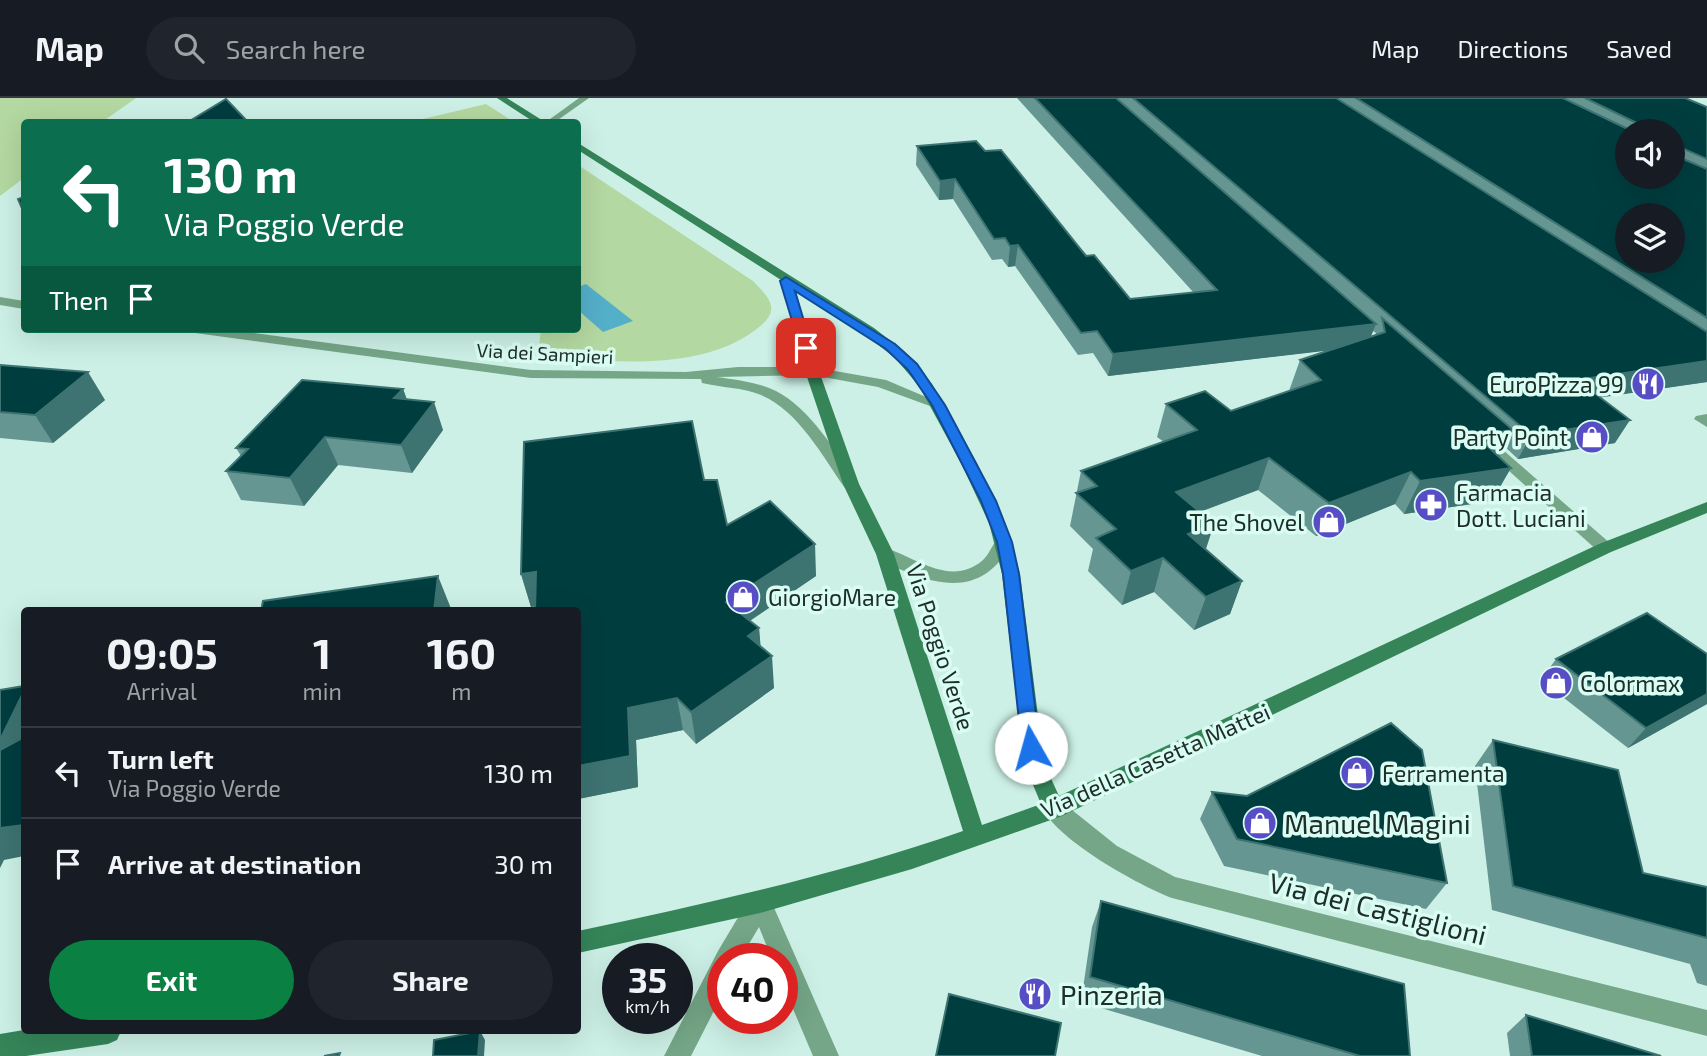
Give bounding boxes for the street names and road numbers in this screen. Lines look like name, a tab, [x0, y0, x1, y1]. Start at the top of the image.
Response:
street label: Via dei Sampieri	[476, 338, 614, 368]
street label: Via Poggio Verde	[901, 560, 981, 734]
street label: Via della Casetta Mattei	[1036, 697, 1274, 823]
street label: Via dei Castiglioni	[1266, 865, 1490, 951]

